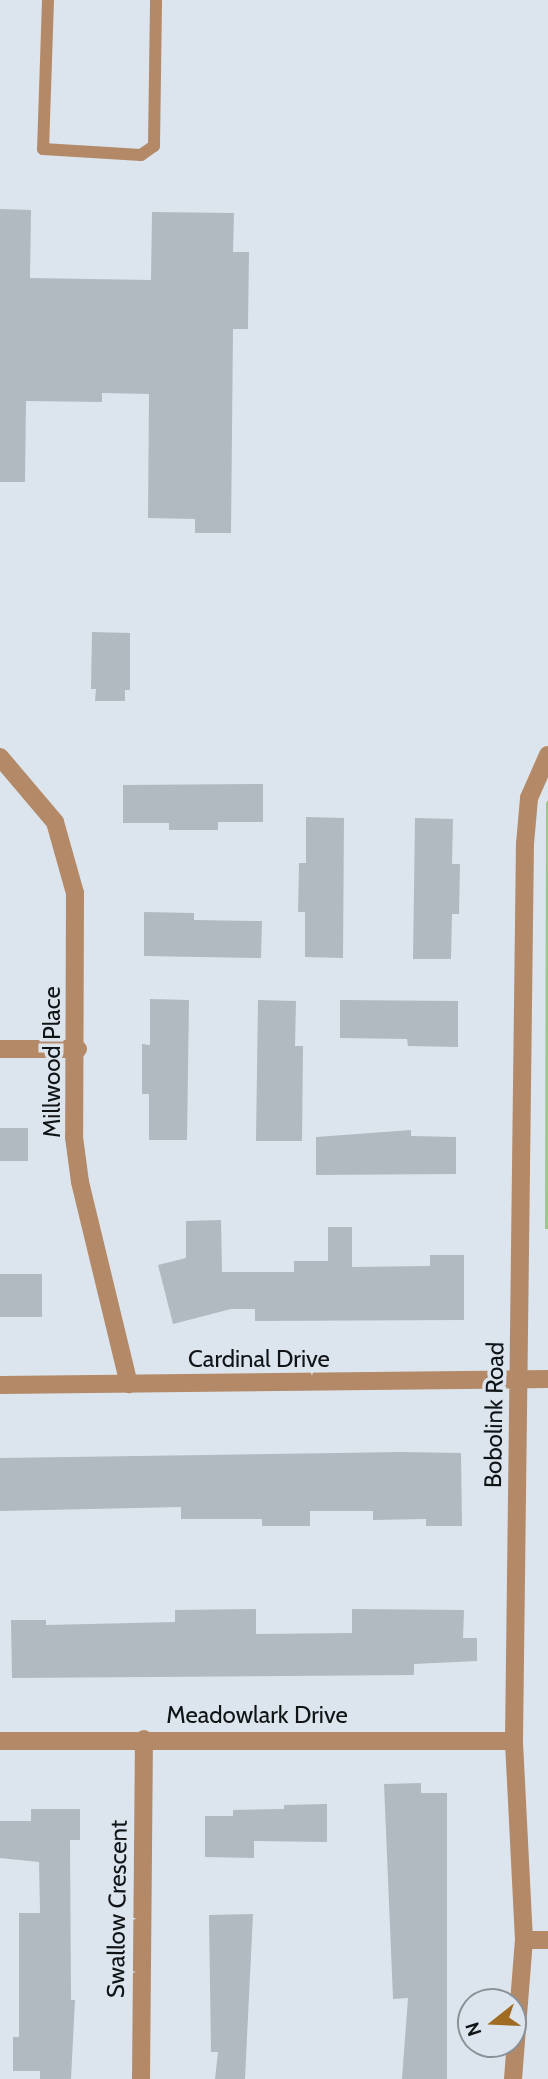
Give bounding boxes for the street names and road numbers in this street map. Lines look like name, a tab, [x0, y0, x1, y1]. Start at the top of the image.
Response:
street label: Millwood Place	[38, 986, 66, 1138]
street label: Bobolink Road	[478, 1342, 510, 1488]
street label: Cardinal Drive	[188, 1345, 330, 1373]
street label: Meadowlark Drive	[166, 1701, 348, 1729]
street label: Swallow Crescent	[101, 1820, 133, 1998]

